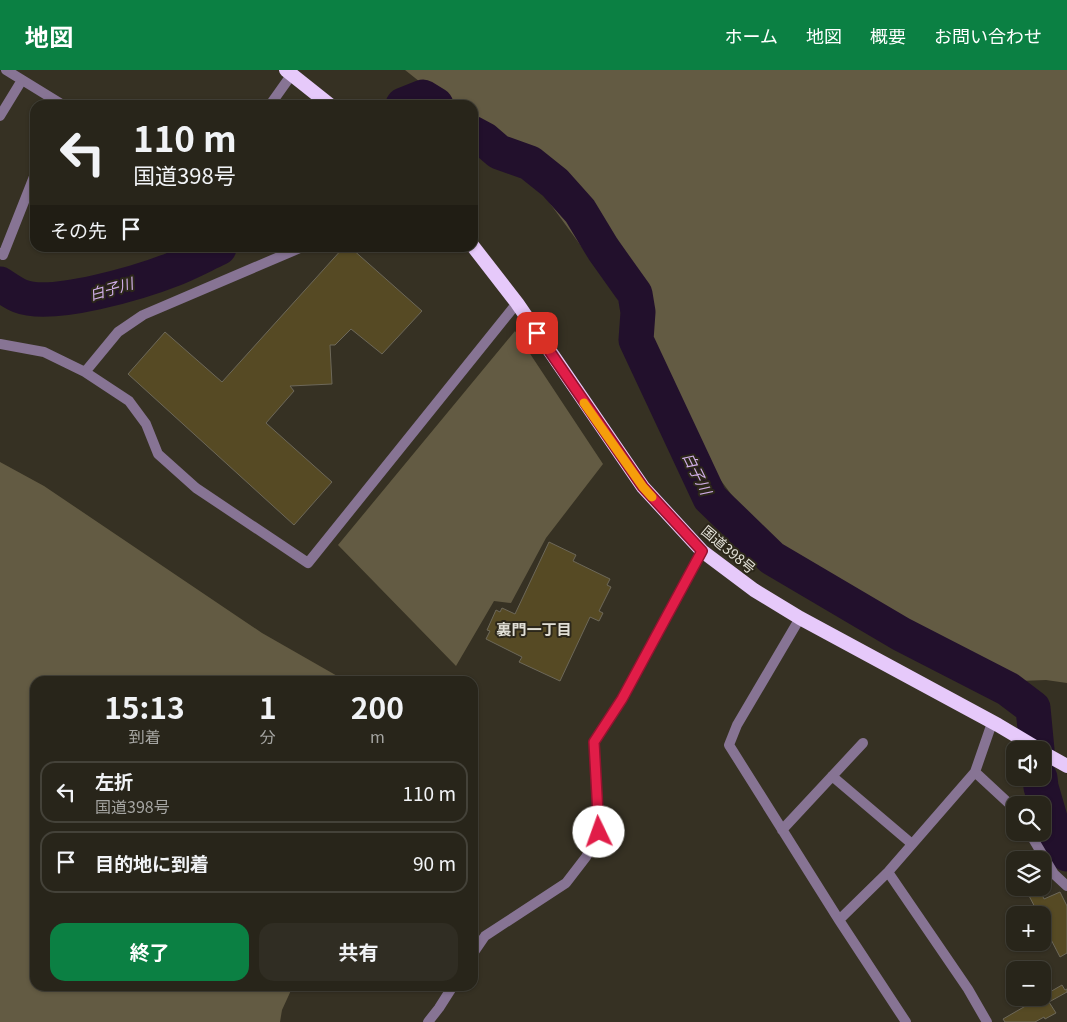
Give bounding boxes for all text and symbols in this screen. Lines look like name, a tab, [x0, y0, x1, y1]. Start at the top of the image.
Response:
text: 地図	[25, 18, 73, 53]
text: ホーム	[725, 22, 778, 48]
text: 地図	[806, 22, 842, 48]
text: 概要	[870, 22, 906, 48]
text: お問い合わせ	[934, 22, 1042, 48]
text: 110 m	[133, 111, 237, 162]
icon: left	[50, 120, 115, 185]
text: 国道398号	[133, 158, 236, 190]
icon: arrive	[117, 215, 145, 243]
text: その先	[50, 216, 107, 243]
water label: 白子川	[86, 271, 137, 304]
pin	[516, 312, 558, 354]
icon: arrive	[523, 319, 551, 347]
water label: 白子川	[679, 448, 718, 500]
street label: 国道398号	[698, 520, 760, 578]
district label: 裏門一丁目	[496, 618, 572, 639]
text: 15:13	[104, 684, 185, 728]
text: 1	[259, 684, 277, 728]
text: 200	[351, 684, 404, 728]
text: 到着	[128, 724, 160, 748]
text: 分	[260, 724, 276, 748]
text: m	[370, 724, 385, 748]
map controls	[1006, 741, 1051, 1006]
button: sound	[1006, 741, 1051, 786]
text: 左折	[95, 767, 133, 794]
icon: left	[52, 778, 80, 806]
text: 110 m	[403, 779, 456, 806]
text: 国道398号	[95, 794, 170, 818]
button: search	[1006, 796, 1051, 841]
position arrow	[572, 805, 624, 857]
icon: arrive	[52, 848, 80, 876]
text: 目的地に到着	[95, 849, 209, 876]
text: 90 m	[413, 849, 456, 876]
button: layers	[1006, 851, 1051, 896]
button: +	[1006, 906, 1051, 951]
button: 終了	[50, 923, 249, 981]
button: 共有	[259, 923, 458, 981]
button: −	[1006, 961, 1051, 1006]

